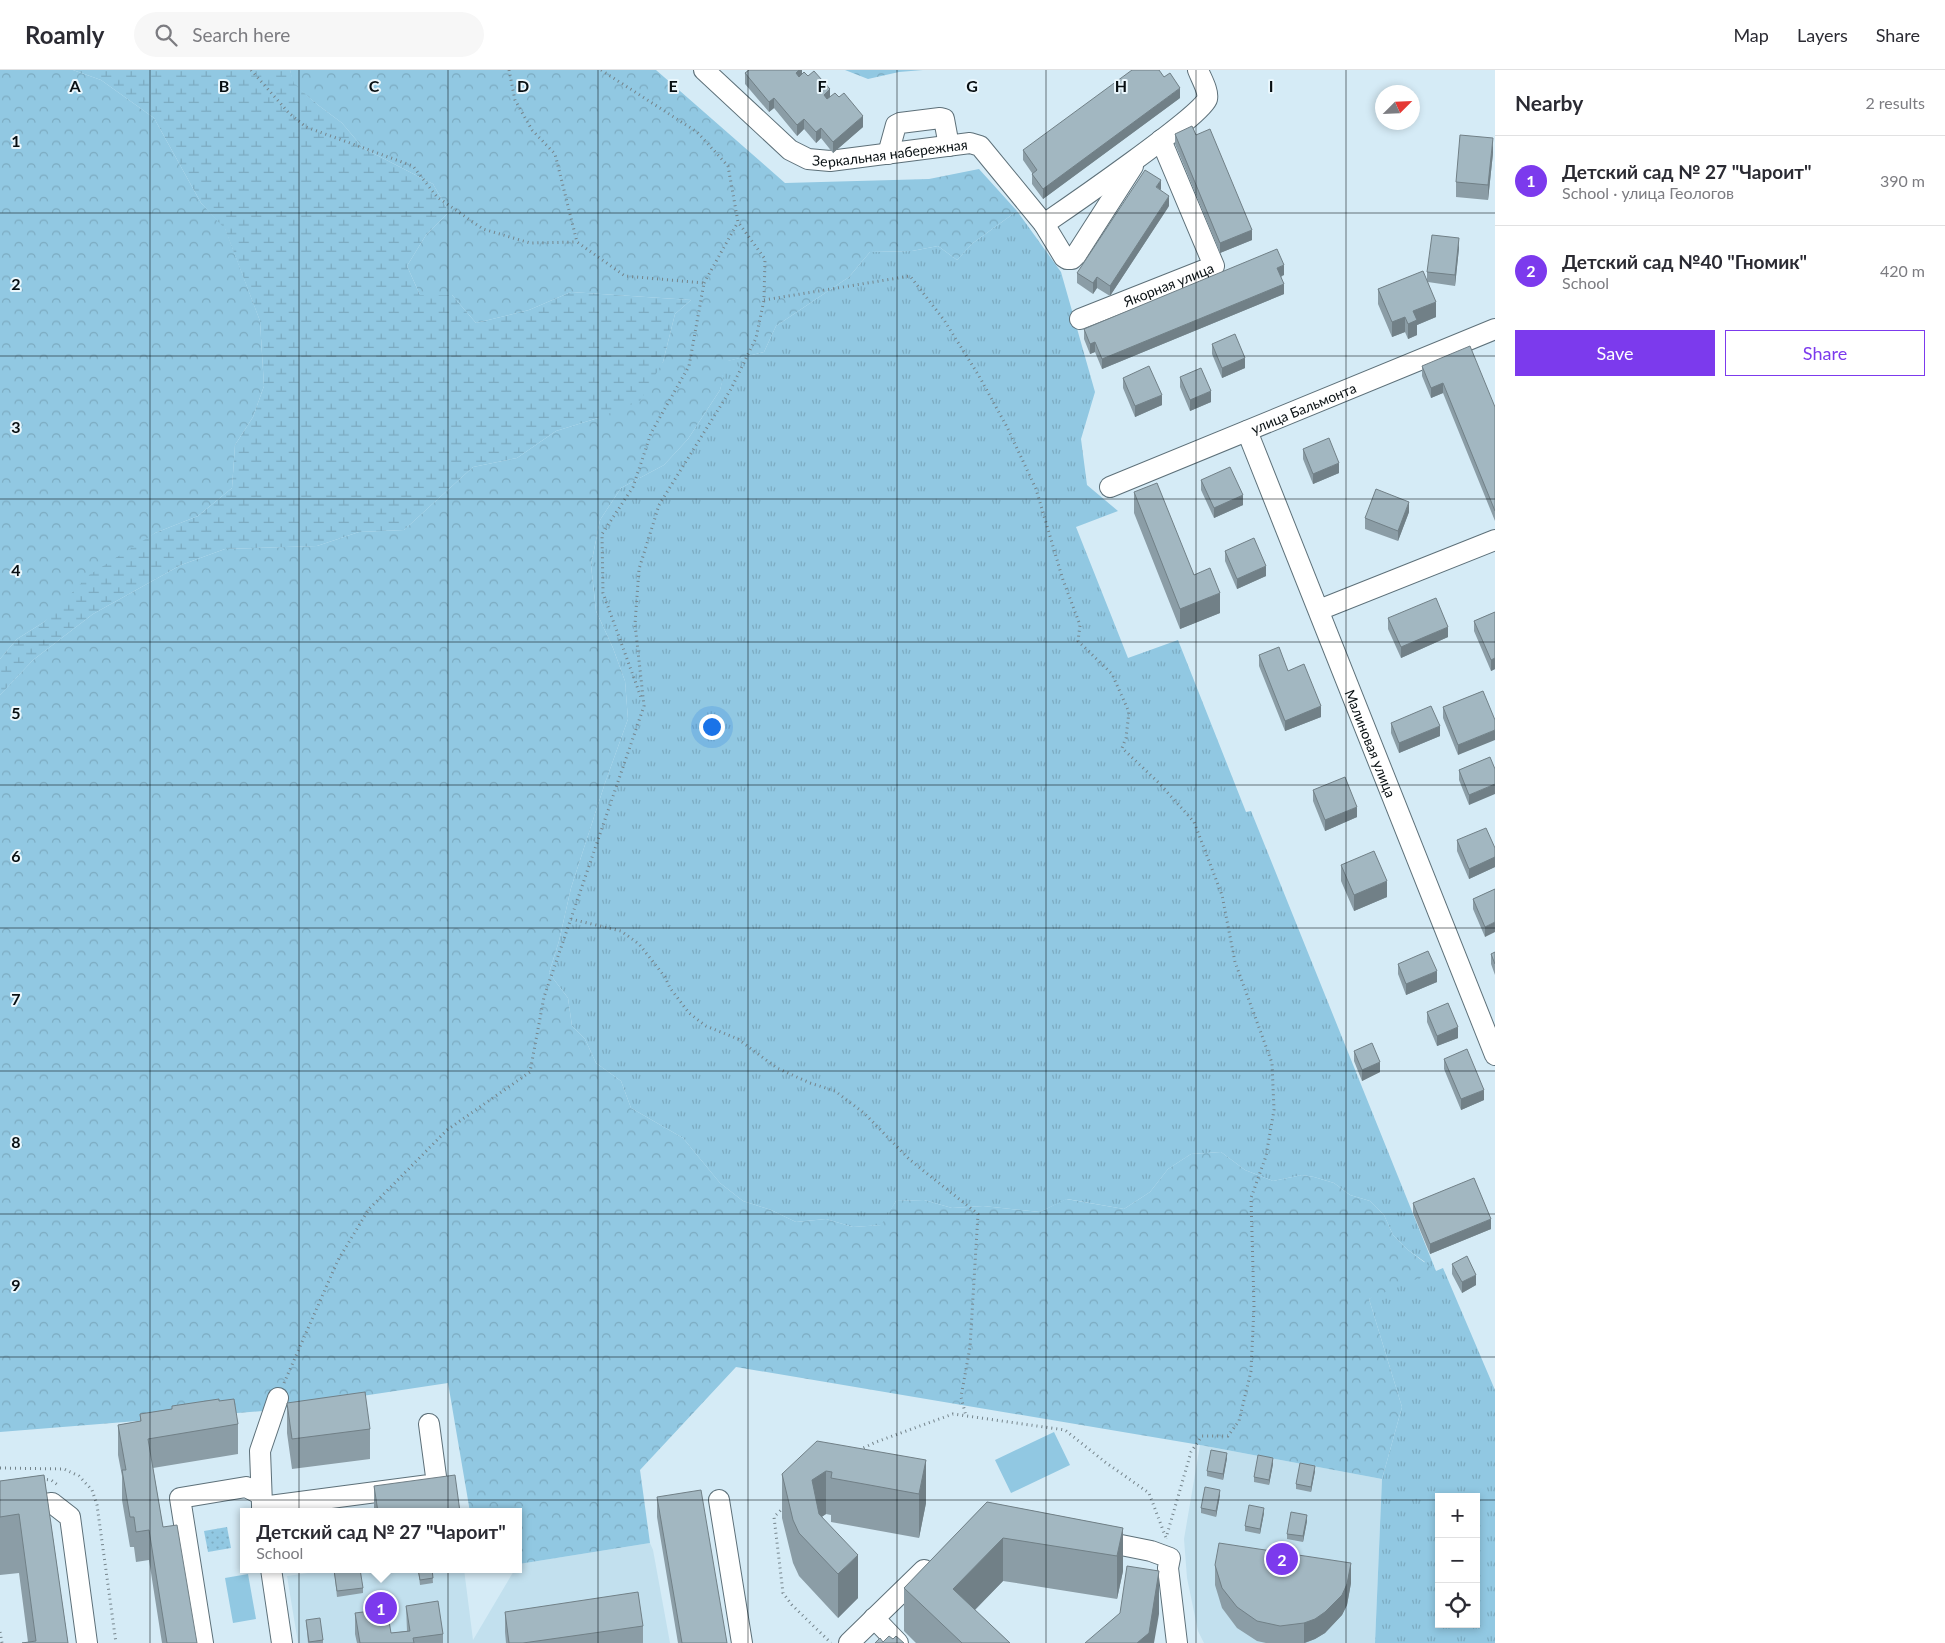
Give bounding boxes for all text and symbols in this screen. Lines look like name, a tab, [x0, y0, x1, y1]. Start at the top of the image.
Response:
search box	[134, 12, 484, 57]
text: Roamly	[25, 20, 104, 49]
icon: search	[152, 21, 180, 49]
text: Search here	[192, 23, 290, 46]
text: Map	[1733, 24, 1769, 46]
text: Layers	[1797, 24, 1848, 46]
text: Share	[1876, 24, 1920, 46]
text: A	[68, 76, 81, 95]
text: B	[219, 76, 229, 95]
text: C	[369, 76, 380, 95]
text: D	[517, 76, 529, 95]
text: E	[668, 76, 678, 95]
text: F	[817, 76, 827, 95]
text: G	[966, 76, 978, 95]
text: H	[1115, 76, 1127, 95]
text: I	[1269, 76, 1273, 95]
north arrow	[1375, 85, 1420, 130]
text: Nearby	[1515, 90, 1583, 115]
text: 2 results	[1865, 93, 1925, 112]
text: 1	[11, 131, 21, 150]
street label: Зеркальная набережная	[812, 135, 968, 170]
text: Детский сад № 27 "Чароит"	[1562, 160, 1812, 183]
text: 1	[1526, 171, 1536, 190]
text: 390 m	[1880, 171, 1925, 190]
text: School · улица Геологов	[1562, 183, 1734, 202]
text: Детский сад №40 "Гномик"	[1562, 250, 1807, 273]
street label: Якорная улица	[1120, 259, 1216, 310]
text: 2	[1526, 261, 1536, 280]
text: 420 m	[1880, 261, 1925, 280]
text: School	[1562, 273, 1609, 292]
text: 2	[11, 274, 21, 293]
button: Save	[1515, 330, 1715, 376]
button: Share	[1725, 330, 1925, 376]
street label: улица Бальмонта	[1248, 378, 1358, 437]
text: 3	[11, 417, 21, 436]
text: 4	[11, 560, 21, 579]
street label: Малиновая улица	[1342, 687, 1400, 800]
text: 5	[11, 703, 21, 722]
your location	[699, 714, 725, 740]
text: 6	[11, 846, 21, 865]
text: 7	[11, 989, 21, 1008]
text: 8	[11, 1132, 21, 1151]
text: 9	[11, 1275, 21, 1294]
map controls	[1435, 1493, 1480, 1628]
button: +	[1435, 1493, 1480, 1538]
popup	[240, 1508, 522, 1573]
text: Детский сад № 27 "Чароит"	[256, 1520, 506, 1543]
button: −	[1435, 1538, 1480, 1583]
pin: 2	[1266, 1540, 1298, 1578]
text: School	[256, 1543, 303, 1562]
button: locate	[1435, 1583, 1480, 1628]
pin: 1	[365, 1589, 397, 1627]

